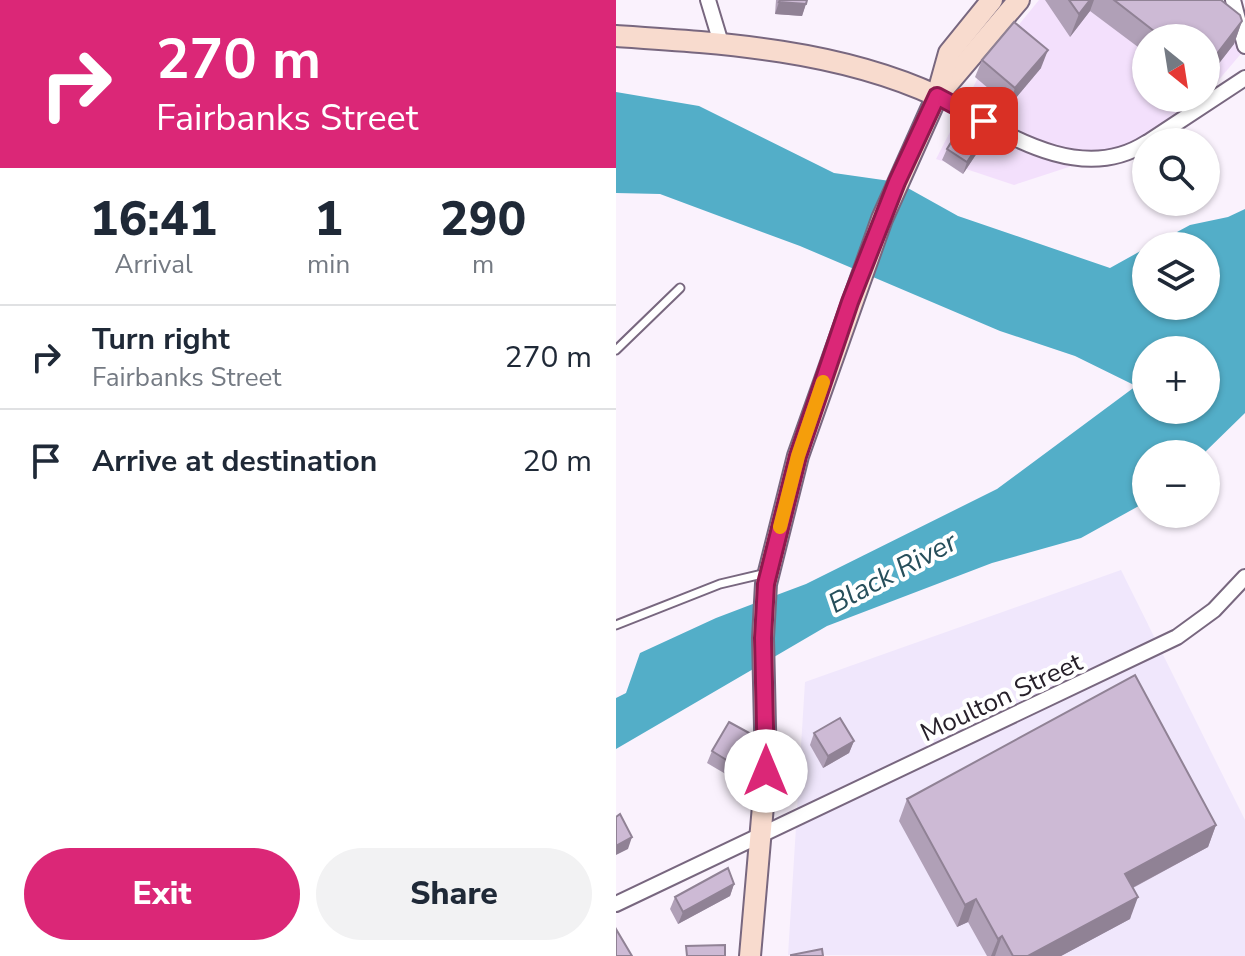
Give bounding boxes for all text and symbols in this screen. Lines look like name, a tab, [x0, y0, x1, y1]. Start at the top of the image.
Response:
text: 270 m	[156, 21, 321, 98]
north arrow	[1132, 24, 1220, 112]
map controls	[1132, 24, 1220, 528]
icon: right	[24, 32, 128, 136]
pin	[950, 87, 1018, 155]
text: Fairbanks Street	[156, 94, 418, 143]
icon: arrive	[962, 99, 1006, 143]
button: search	[1132, 128, 1220, 216]
text: 16:41	[90, 186, 217, 252]
text: 1	[314, 186, 343, 252]
text: 290	[440, 186, 526, 252]
button: layers	[1132, 232, 1220, 320]
text: Arrival	[114, 247, 193, 282]
text: min	[307, 247, 350, 282]
text: m	[472, 247, 494, 282]
text: Turn right	[92, 319, 230, 360]
icon: right	[24, 335, 68, 379]
button: +	[1132, 336, 1220, 424]
text: 270 m	[505, 337, 592, 378]
text: Fairbanks Street	[92, 360, 281, 395]
icon: arrive	[24, 439, 68, 483]
button: −	[1132, 440, 1220, 528]
text: Arrive at destination	[92, 441, 377, 482]
text: 20 m	[523, 441, 592, 482]
water label: Black River	[821, 523, 964, 623]
street label: Moulton Street	[915, 644, 1089, 750]
position arrow	[724, 729, 808, 813]
button: Exit	[24, 848, 300, 940]
button: Share	[316, 848, 592, 940]

